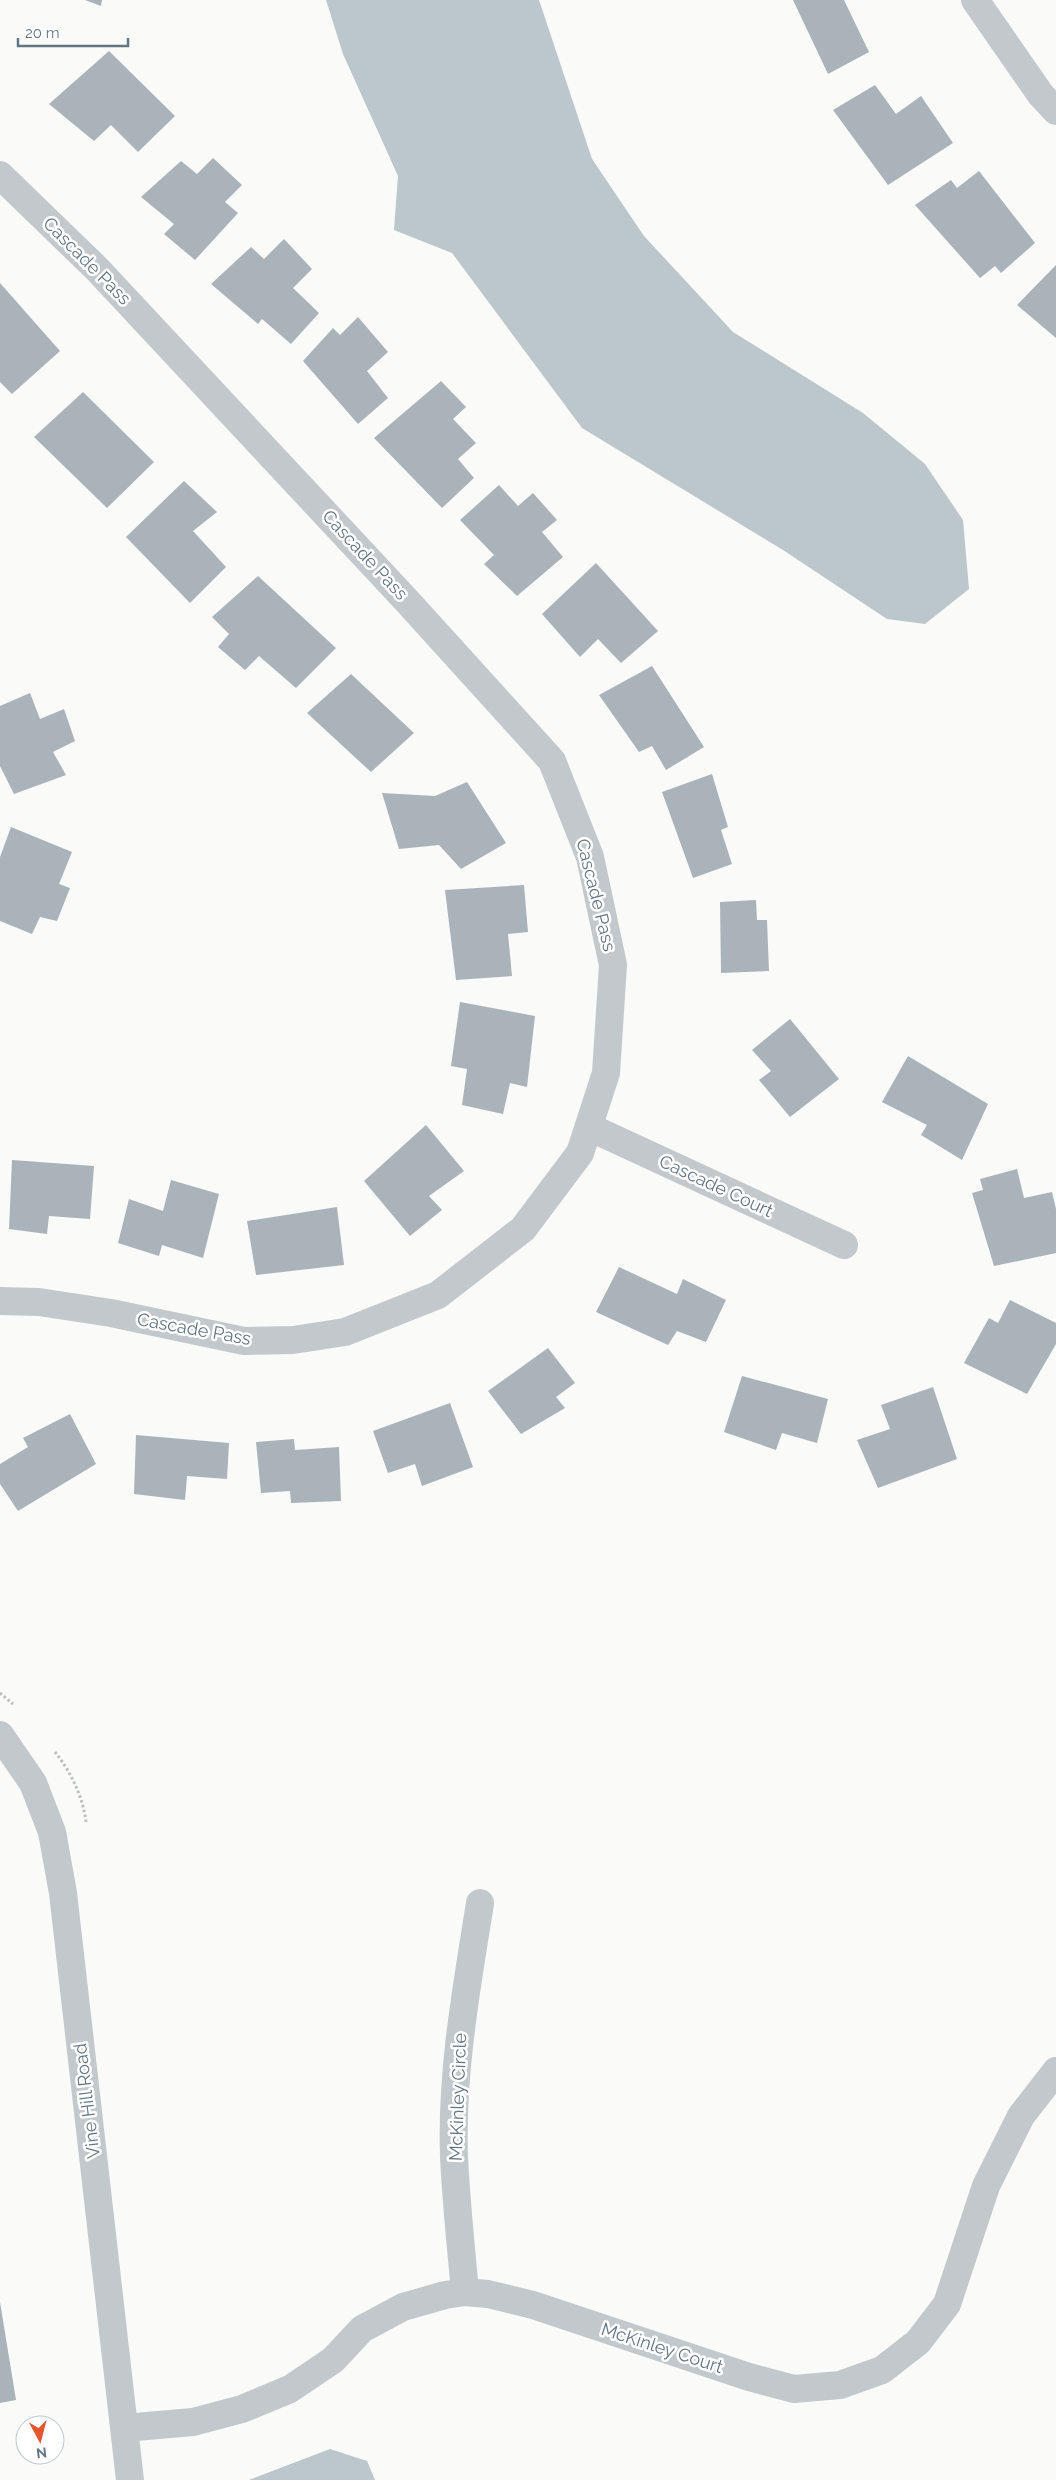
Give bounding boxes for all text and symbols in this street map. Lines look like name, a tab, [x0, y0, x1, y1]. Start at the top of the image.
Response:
scale bar	[18, 15, 128, 47]
text: 20 m	[25, 24, 60, 42]
street label: Cascade Pass	[39, 212, 136, 309]
street label: Cascade Pass	[318, 505, 413, 604]
street label: Cascade Pass	[572, 836, 621, 954]
street label: Cascade Court	[656, 1150, 776, 1221]
street label: Cascade Pass	[136, 1308, 253, 1349]
street label: McKinley Circle	[445, 2032, 470, 2161]
street label: Vine Hill Road	[69, 2042, 104, 2160]
street label: McKinley Court	[599, 2318, 726, 2377]
north arrow	[15, 2415, 65, 2465]
text: N	[35, 2444, 48, 2461]

